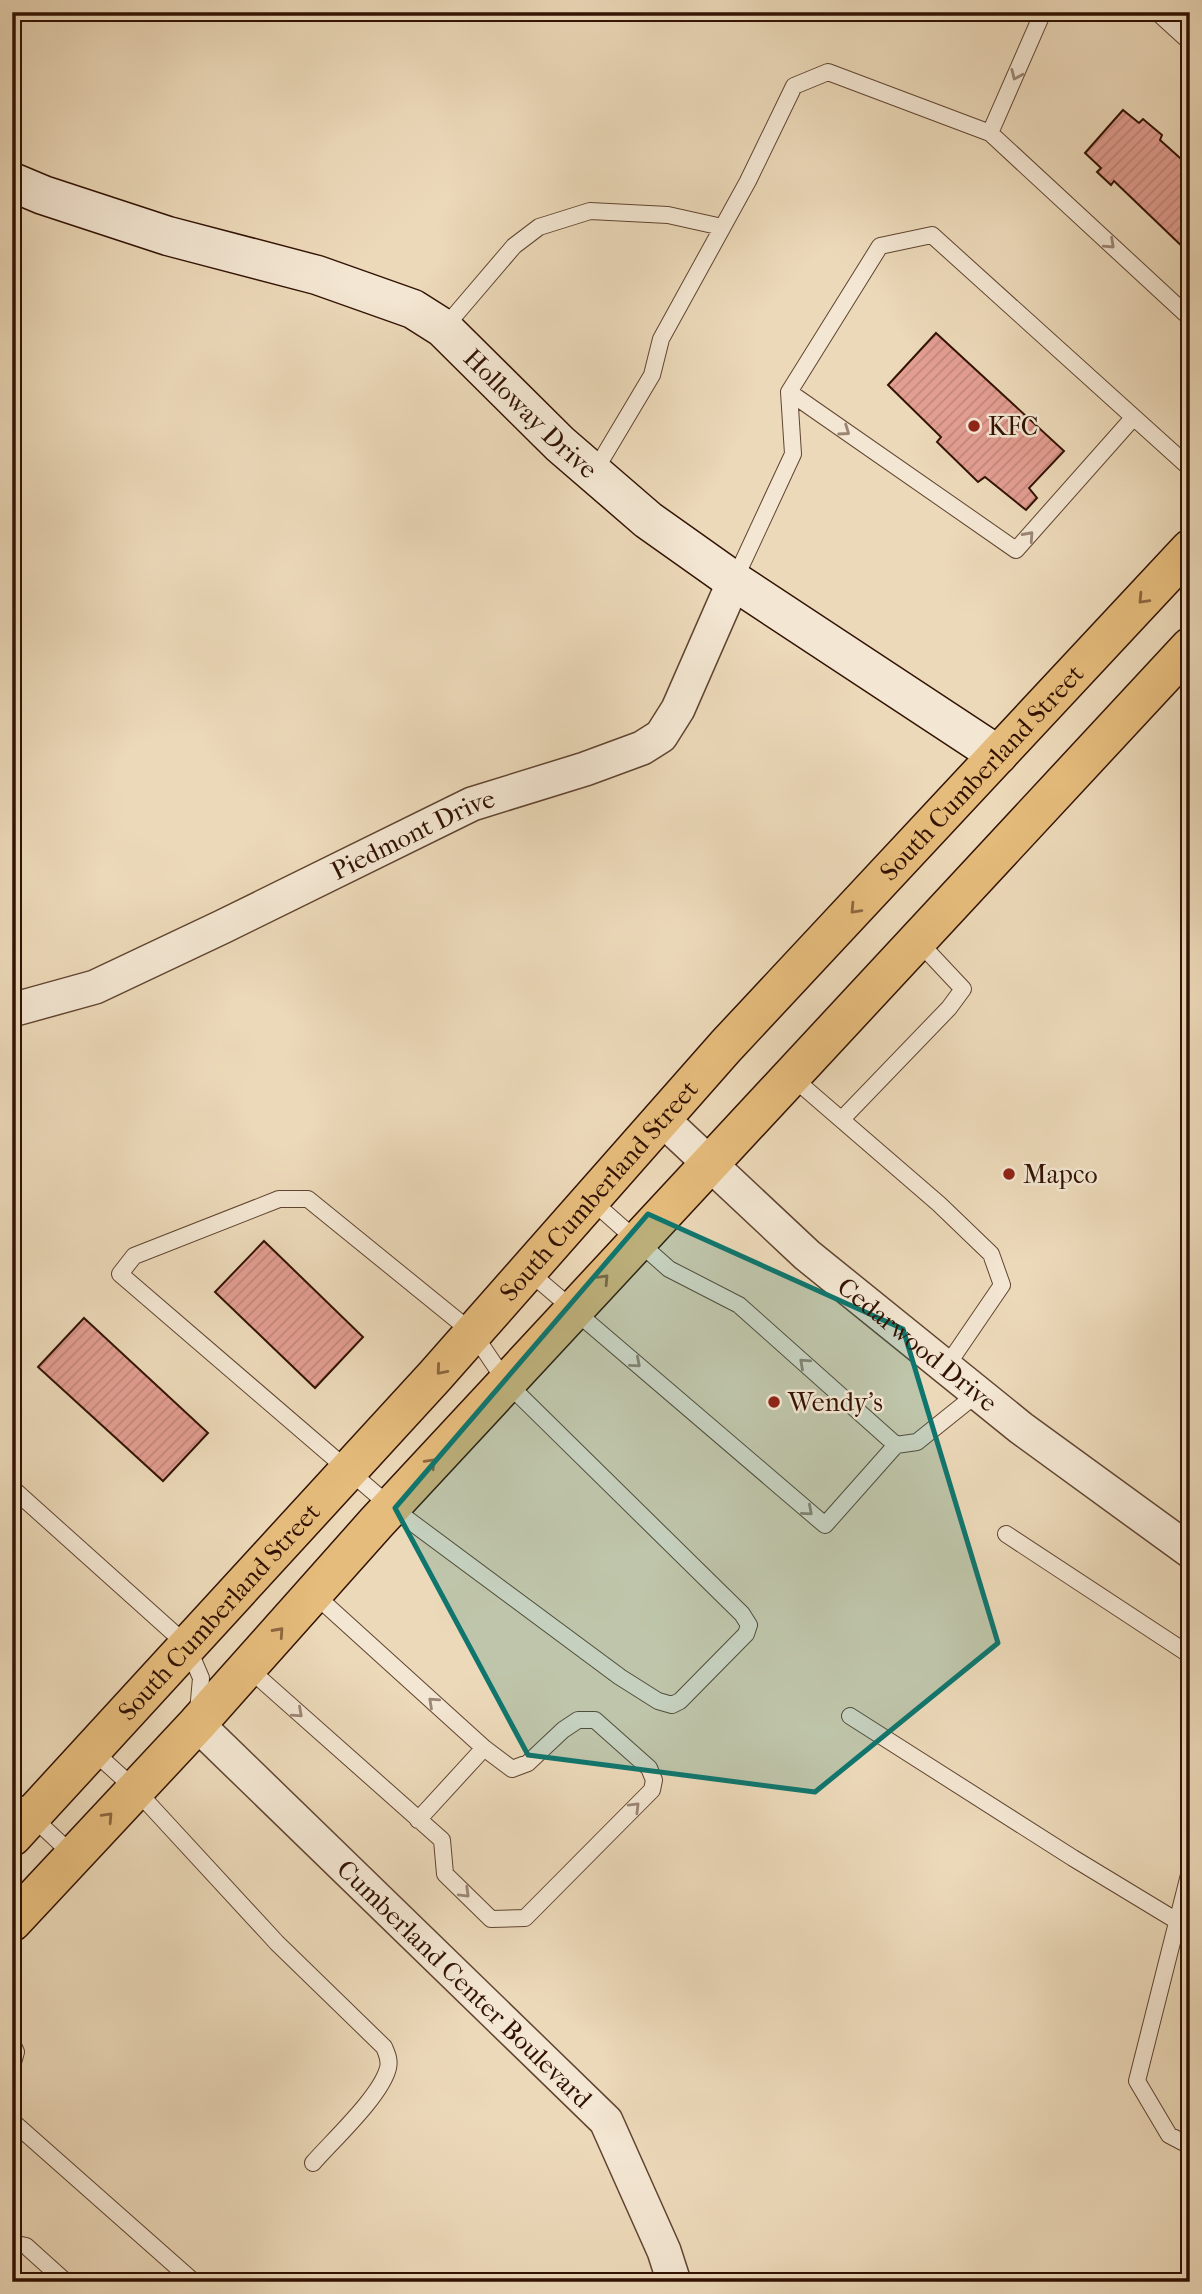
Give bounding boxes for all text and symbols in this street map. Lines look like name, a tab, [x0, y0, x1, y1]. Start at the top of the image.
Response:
one-way arrow	[1010, 67, 1024, 80]
one-way arrow	[1102, 236, 1115, 248]
street label: Holloway Drive	[457, 342, 604, 485]
place label: KFC	[988, 411, 1038, 442]
marker: KFC	[966, 418, 982, 434]
one-way arrow	[837, 423, 850, 435]
one-way arrow	[1021, 531, 1033, 544]
one-way arrow	[1139, 591, 1152, 604]
street label: South Cumberland Street	[873, 657, 1090, 887]
street label: Piedmont Drive	[326, 782, 499, 886]
one-way arrow	[850, 901, 863, 914]
street label: South Cumberland Street	[493, 1073, 705, 1307]
place label: Mapco	[1023, 1159, 1098, 1190]
marker: Mapco	[1001, 1166, 1017, 1182]
street label: Cedarwood Drive	[832, 1271, 1004, 1418]
one-way arrow	[595, 1274, 608, 1287]
one-way arrow	[628, 1355, 641, 1367]
one-way arrow	[799, 1358, 812, 1371]
one-way arrow	[437, 1361, 449, 1374]
place label: Wendy's	[787, 1387, 883, 1418]
marker: Wendy's	[766, 1394, 782, 1410]
one-way arrow	[423, 1458, 436, 1471]
street label: South Cumberland Street	[111, 1496, 327, 1727]
one-way arrow	[800, 1503, 813, 1515]
one-way arrow	[271, 1627, 283, 1640]
one-way arrow	[428, 1698, 441, 1711]
one-way arrow	[290, 1705, 303, 1717]
one-way arrow	[627, 1802, 640, 1815]
one-way arrow	[100, 1812, 112, 1825]
street label: Cumberland Center Boulevard	[331, 1853, 599, 2115]
one-way arrow	[456, 1885, 469, 1898]

